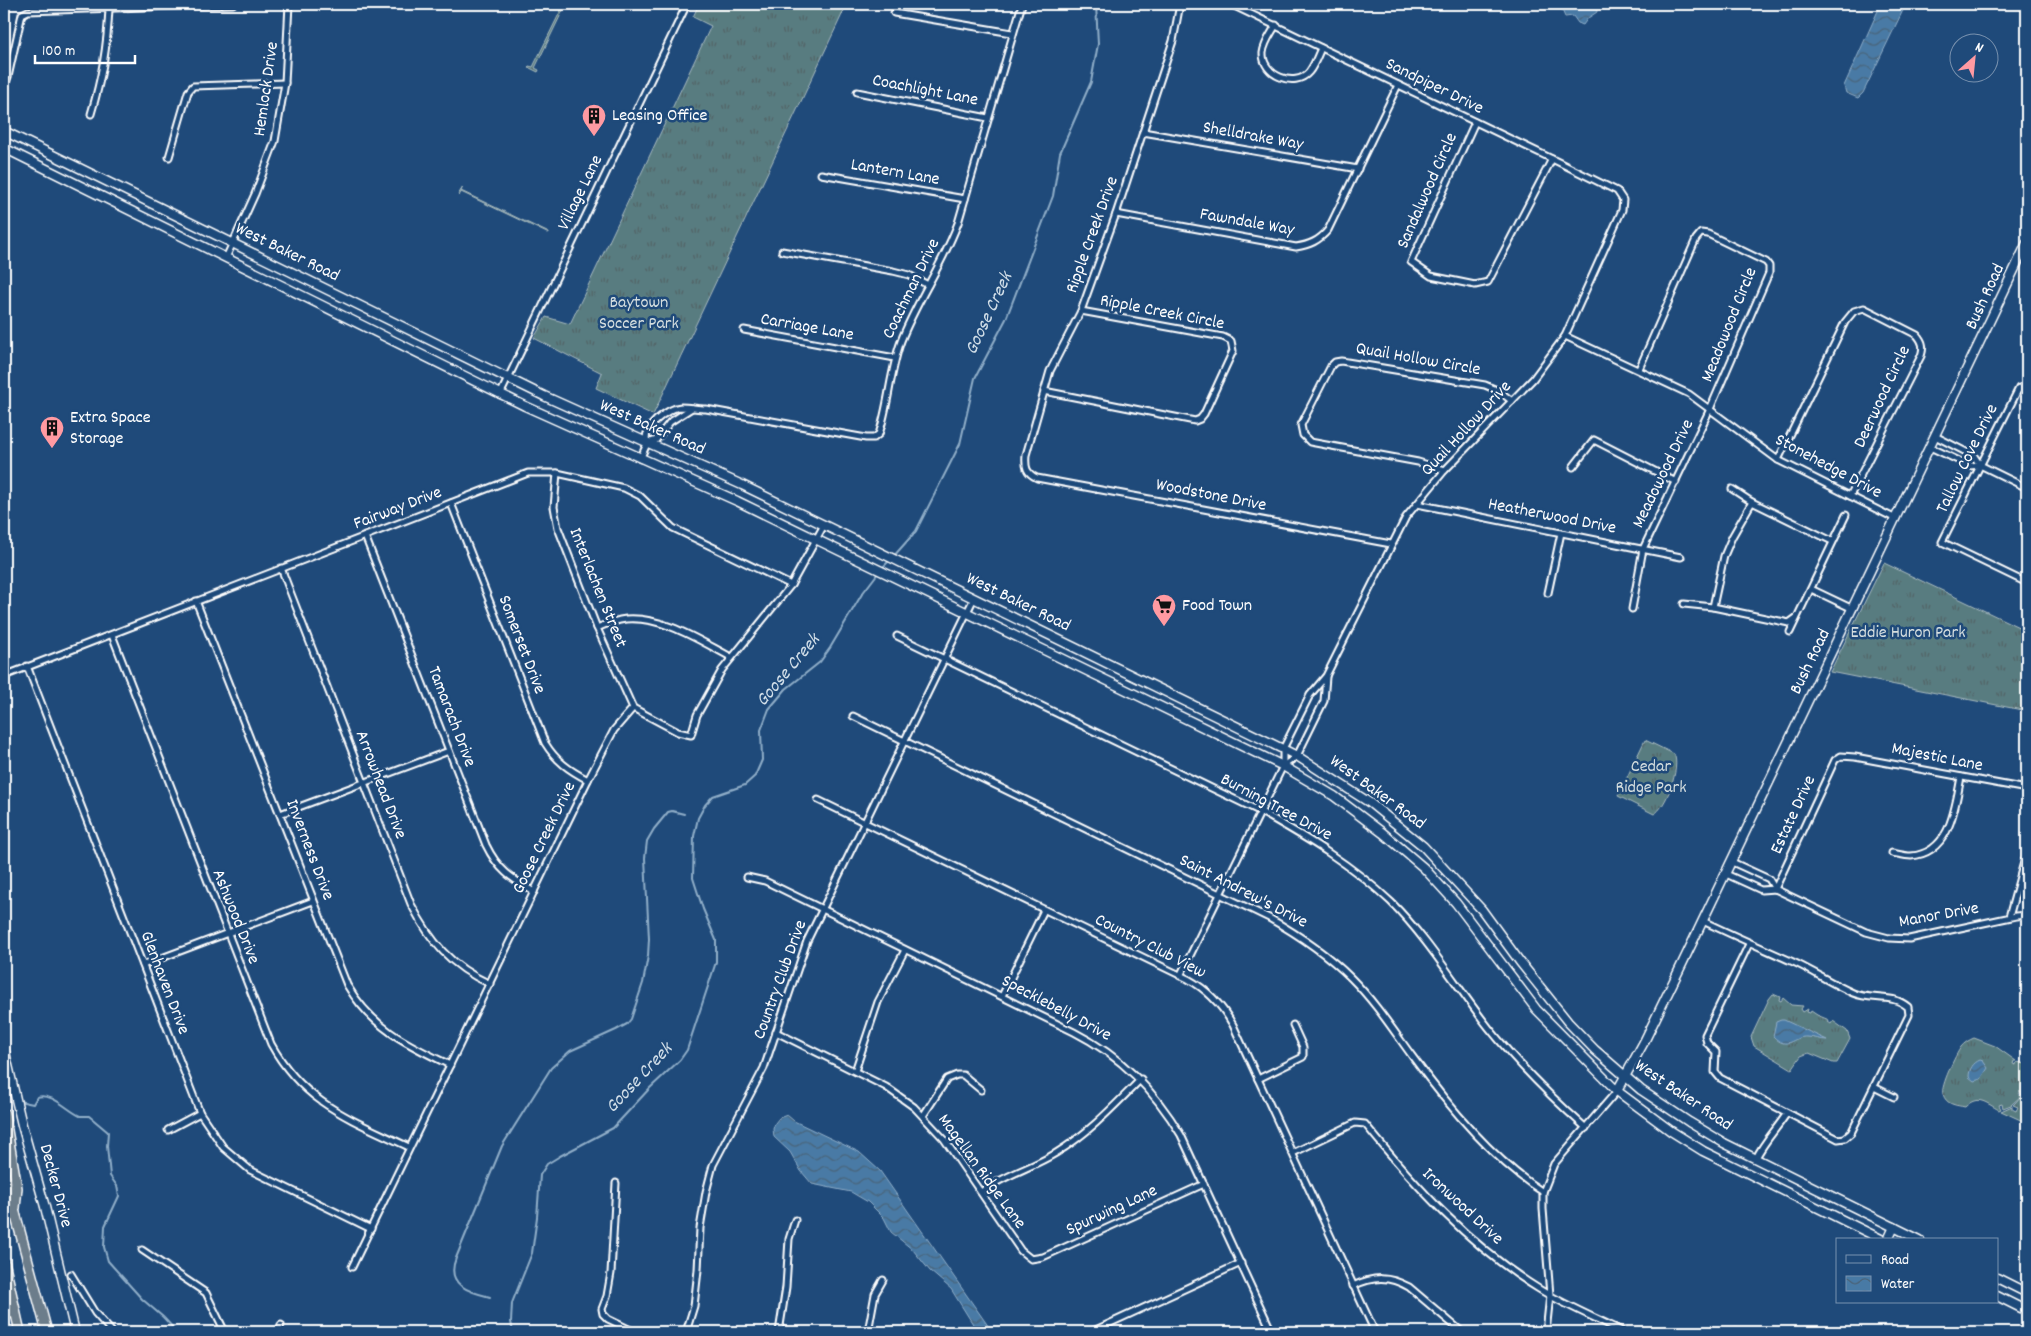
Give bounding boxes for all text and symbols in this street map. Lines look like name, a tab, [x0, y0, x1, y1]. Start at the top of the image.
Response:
scale bar	[35, 32, 135, 64]
north arrow	[1948, 32, 1998, 82]
text: N	[1971, 38, 1987, 59]
street label: Hemlock Drive	[248, 40, 286, 138]
text: 100 m	[42, 41, 75, 63]
street label: Sandpiper Drive	[1381, 52, 1487, 122]
street label: Coachlight Lane	[870, 68, 980, 114]
building icon: Leasing Office	[581, 103, 607, 137]
place label: Leasing Office	[612, 104, 707, 129]
street label: Shelldrake Way	[1201, 116, 1306, 158]
street label: Sandalwood Circle	[1391, 129, 1465, 253]
street label: Village Lane	[552, 151, 610, 235]
street label: Lantern Lane	[849, 153, 941, 193]
street label: Ripple Creek Drive	[1060, 173, 1126, 297]
street label: Fawndale Way	[1198, 202, 1297, 244]
street label: West Baker Road	[231, 217, 343, 289]
street label: Coachman Drive	[877, 235, 947, 343]
street label: Bush Road	[1960, 260, 2012, 334]
street label: Meadowood Circle	[1696, 264, 1764, 386]
water label: Goose Creek	[959, 266, 1022, 360]
street label: Ripple Creek Circle	[1098, 289, 1226, 337]
park label: Baytown Soccer Park	[599, 291, 679, 337]
street label: Carriage Lane	[758, 307, 856, 349]
street label: Quail Hollow Circle	[1354, 337, 1482, 383]
street label: Deerwood Circle	[1848, 342, 1918, 452]
street label: Quail Hollow Drive	[1416, 376, 1518, 482]
street label: West Baker Road	[595, 394, 709, 462]
street label: Tallow Cove Drive	[1931, 400, 2005, 518]
place label: Extra Space Storage	[70, 406, 151, 452]
building icon: Extra Space Storage	[39, 415, 65, 449]
street label: Meadowood Drive	[1627, 415, 1701, 533]
street label: Stonehedge Drive	[1770, 428, 1886, 506]
street label: Woodstone Drive	[1154, 473, 1268, 519]
street label: Fairway Drive	[350, 481, 446, 537]
street label: Heatherwood Drive	[1486, 492, 1618, 542]
street label: Interlachen Street	[562, 524, 633, 652]
street label: West Baker Road	[962, 567, 1074, 639]
street label: Somerset Drive	[491, 592, 551, 698]
supermarket icon: Food Town	[1151, 593, 1177, 627]
place label: Food Town	[1182, 594, 1252, 619]
park label: Eddie Huron Park	[1850, 621, 1966, 646]
street label: Bush Road	[1784, 625, 1838, 699]
water label: Goose Creek	[750, 627, 829, 713]
street label: Tamarach Drive	[420, 663, 482, 771]
street label: Arrowhead Drive	[348, 727, 412, 843]
street label: Majestic Lane	[1889, 737, 1985, 779]
street label: West Baker Road	[1324, 750, 1430, 836]
park label: Cedar Ridge Park	[1615, 755, 1687, 801]
street label: Burning Tree Drive	[1216, 768, 1336, 848]
street label: Estate Drive	[1765, 771, 1823, 858]
street label: Goose Creek Drive	[507, 777, 583, 898]
street label: Inverness Drive	[278, 796, 340, 904]
street label: Saint Andrew's Drive	[1174, 849, 1312, 935]
street label: Ashwood Drive	[205, 866, 265, 968]
street label: Manor Drive	[1897, 897, 1981, 935]
street label: Country Club View	[1090, 908, 1210, 986]
street label: Country Club Drive	[748, 917, 814, 1043]
street label: Glenhaven Drive	[133, 928, 195, 1038]
street label: Specklebelly Drive	[997, 969, 1116, 1049]
water label: Goose Creek	[600, 1036, 681, 1120]
street label: West Baker Road	[1629, 1054, 1737, 1138]
street label: Magellan Ridge Lane	[931, 1109, 1031, 1235]
street label: Decker Drive	[32, 1142, 78, 1230]
street label: Ironwood Drive	[1416, 1163, 1508, 1251]
street label: Spurwing Lane	[1062, 1179, 1162, 1243]
legend	[1836, 1238, 1998, 1304]
text: Road	[1881, 1250, 1909, 1272]
text: Water	[1881, 1274, 1915, 1296]

